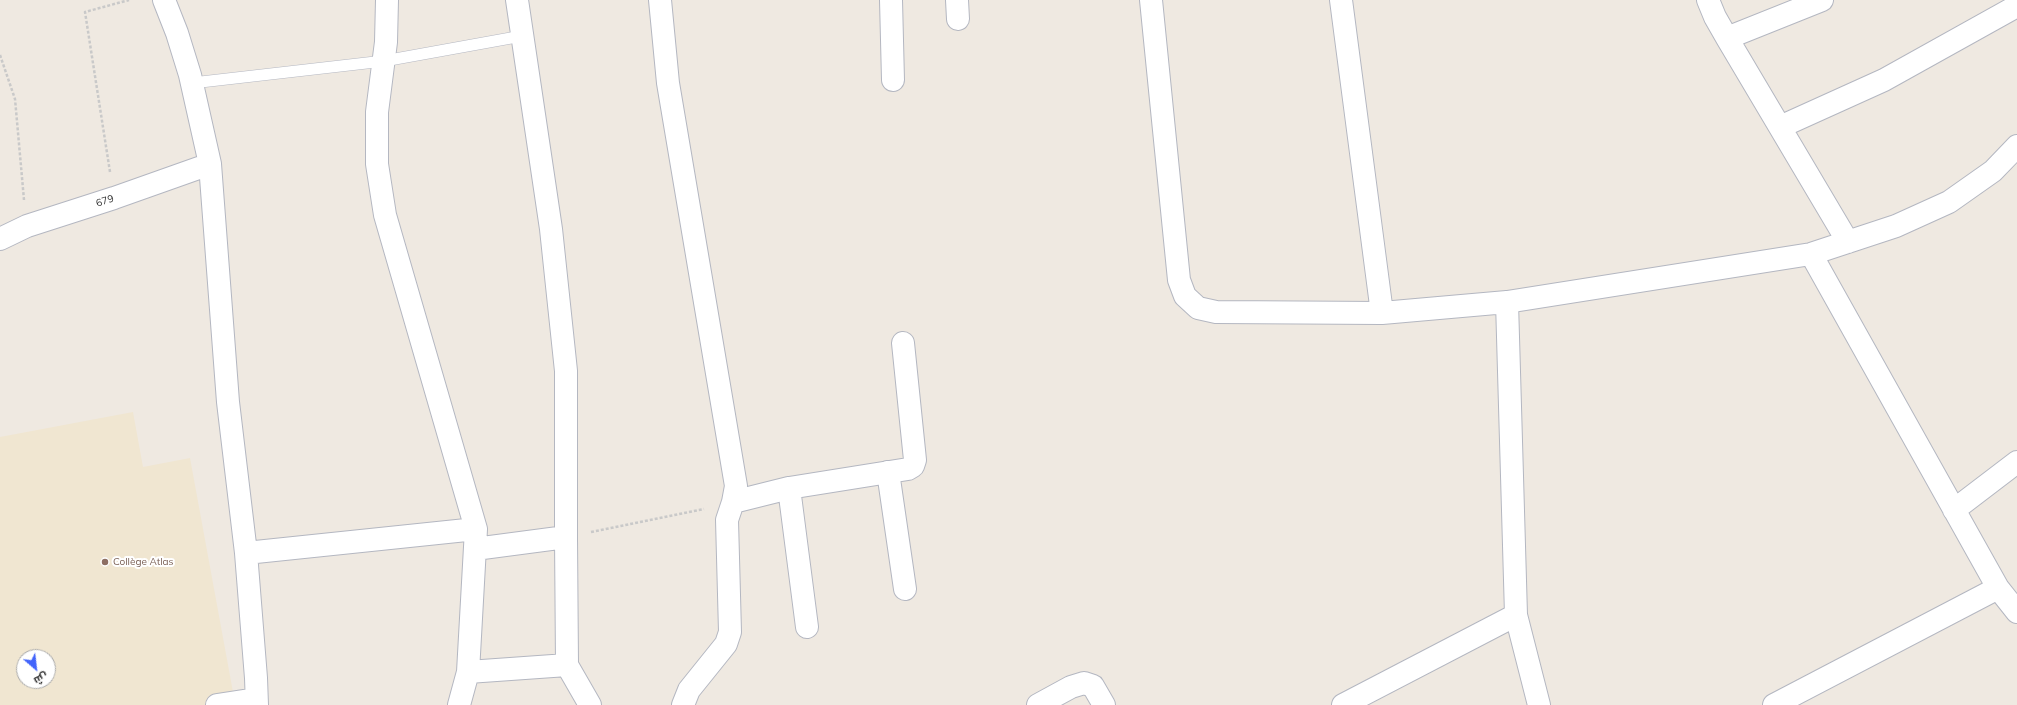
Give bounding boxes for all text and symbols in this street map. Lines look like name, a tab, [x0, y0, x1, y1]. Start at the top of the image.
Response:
street label: 679	[95, 193, 115, 209]
place label: Collège Atlas	[113, 556, 174, 568]
marker: Collège Atlas	[100, 557, 110, 567]
north arrow	[16, 649, 56, 689]
text: ش	[32, 669, 51, 688]

